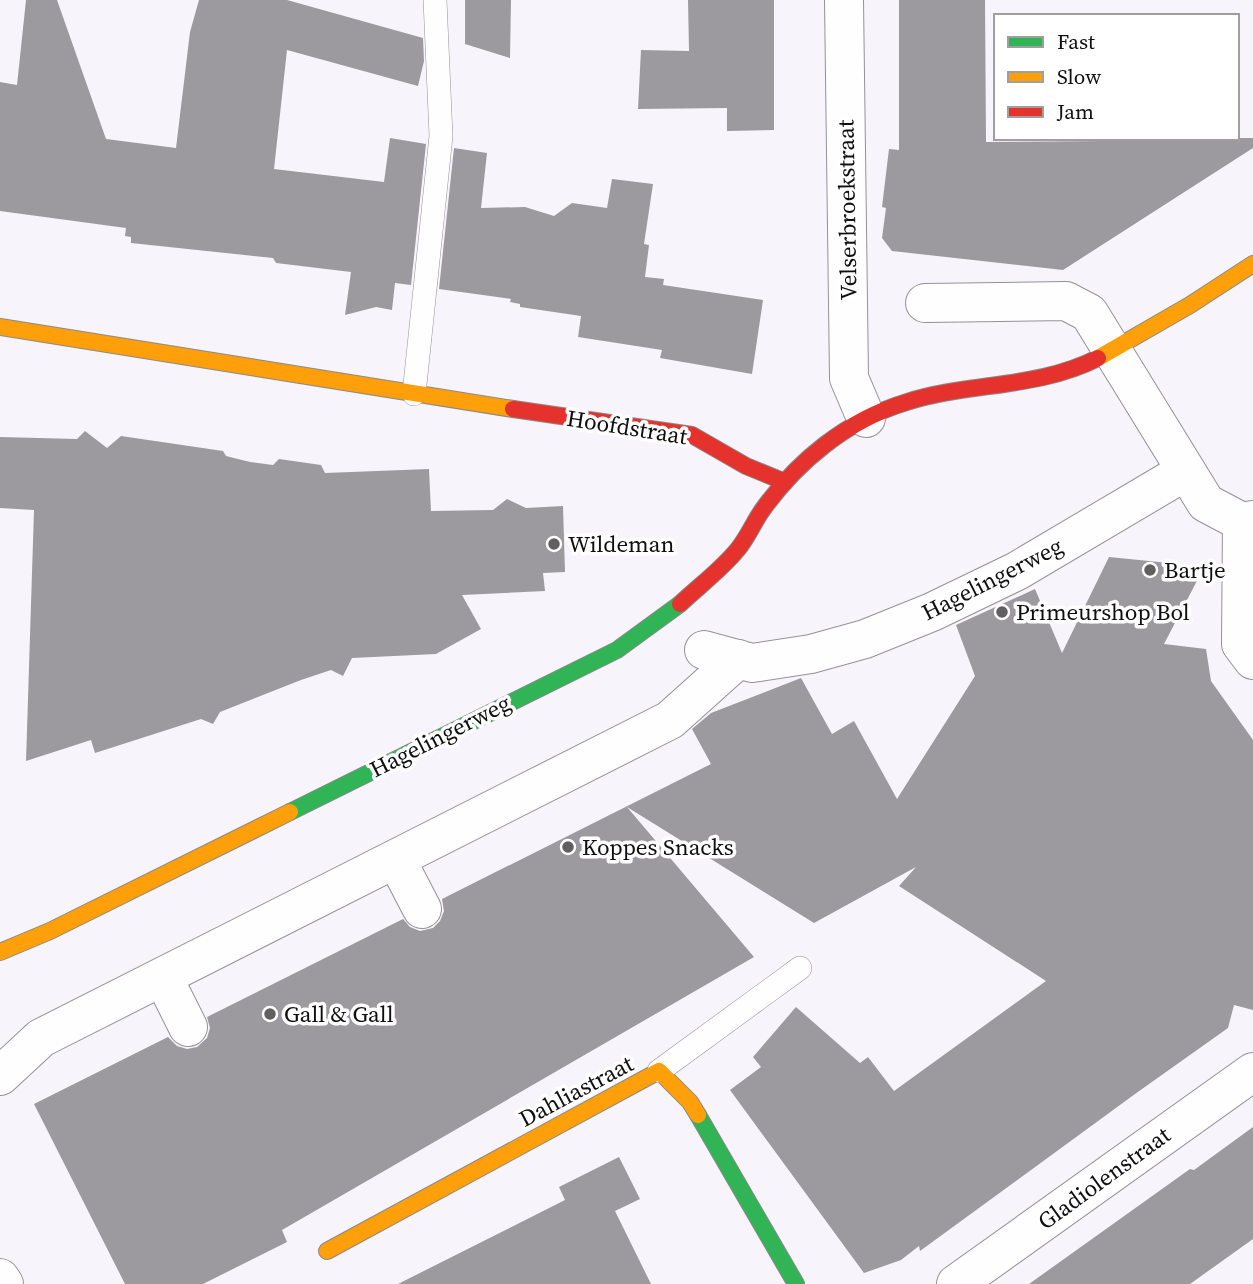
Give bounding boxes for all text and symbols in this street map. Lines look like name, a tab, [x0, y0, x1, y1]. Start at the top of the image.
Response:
legend	[994, 14, 1239, 140]
text: Fast	[1057, 27, 1095, 56]
text: Slow	[1057, 62, 1101, 91]
text: Jam	[1056, 97, 1094, 126]
street label: Velserbroekstraat	[829, 119, 865, 301]
street label: Hoofdstraat	[564, 402, 690, 452]
place label: Wildeman	[568, 528, 674, 560]
street label: Hagelingerweg	[916, 530, 1068, 628]
marker: Wildeman	[546, 536, 562, 552]
place label: Bartje	[1164, 554, 1226, 586]
marker: Bartje	[1142, 562, 1158, 578]
place label: Primeurshop Bol	[1016, 596, 1190, 628]
marker: Primeurshop Bol	[994, 604, 1010, 620]
street label: Hagelingerweg	[364, 687, 516, 785]
place label: Koppes Snacks	[582, 831, 734, 863]
marker: Koppes Snacks	[560, 839, 576, 855]
place label: Gall & Gall	[284, 998, 394, 1030]
marker: Gall & Gall	[262, 1006, 278, 1022]
street label: Dahliastraat	[513, 1047, 639, 1134]
street label: Gladiolenstraat	[1031, 1119, 1177, 1237]

